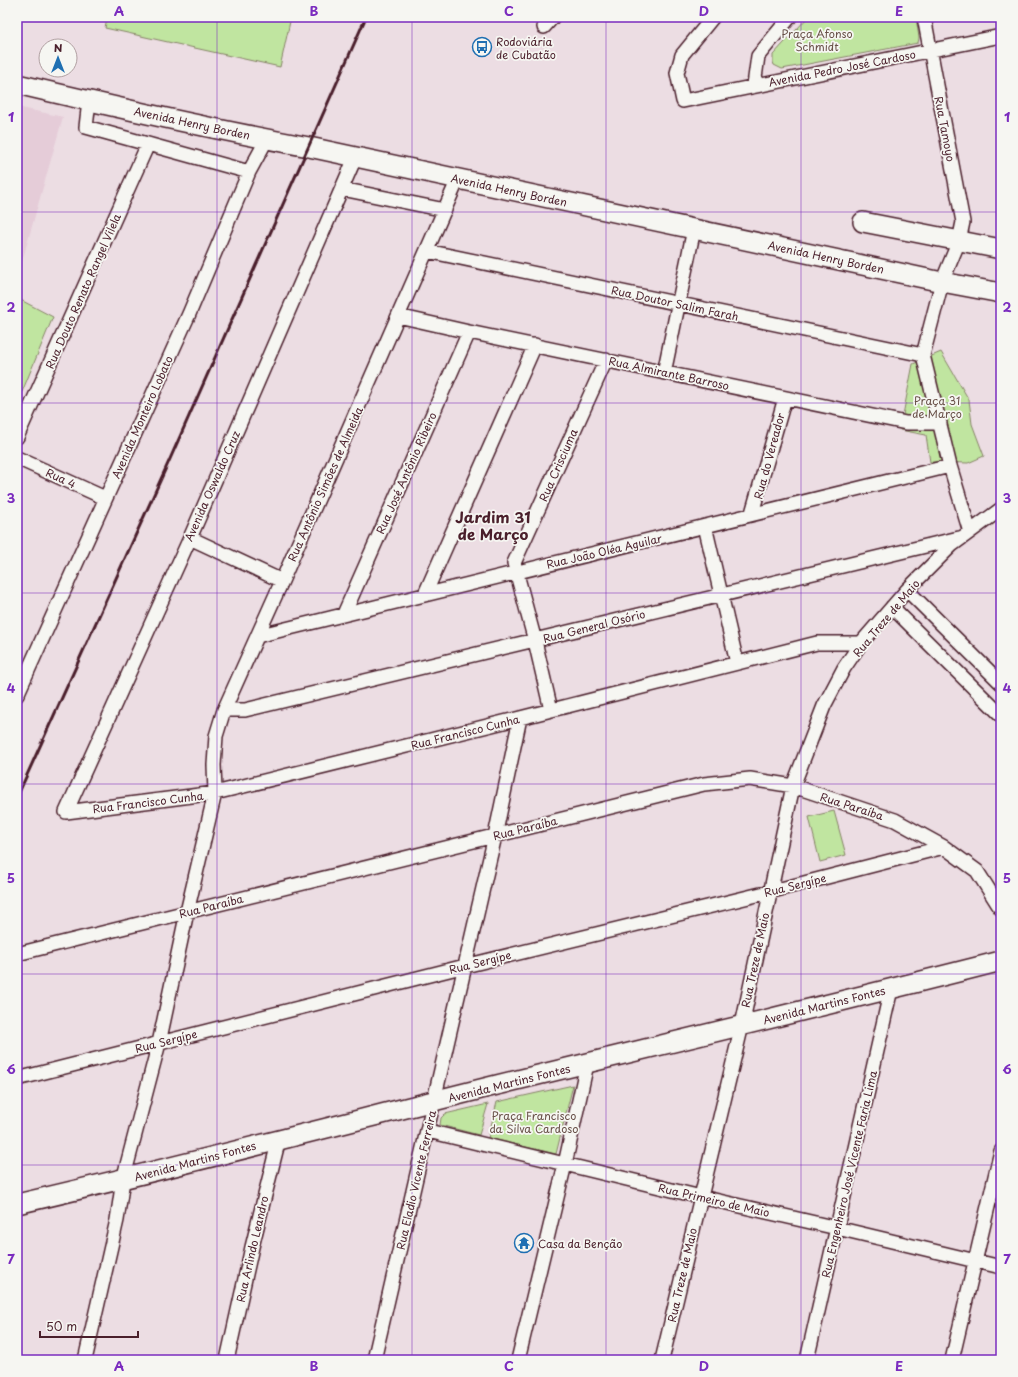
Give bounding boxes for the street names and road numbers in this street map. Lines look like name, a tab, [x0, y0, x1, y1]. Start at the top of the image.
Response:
street label: Avenida Pedro José Cardoso	[767, 45, 917, 91]
street label: Rua Tamoyo	[930, 95, 960, 163]
street label: Avenida Henry Borden	[132, 102, 252, 144]
street label: Avenida Henry Borden	[449, 169, 569, 211]
street label: Rua Douto Renato Rangel Vilela	[41, 210, 125, 371]
street label: Avenida Henry Borden	[766, 236, 886, 278]
street label: Rua Doutor Salim Farah	[610, 281, 740, 325]
street label: Rua Almirante Barroso	[607, 352, 731, 394]
street label: Avenida Monteiro Lobato	[107, 353, 177, 481]
street label: Rua Antônio Simões de Almeida	[283, 404, 367, 564]
street label: Rua José Antônio Ribeiro	[371, 409, 441, 537]
street label: Rua do Vereador	[749, 411, 789, 501]
street label: Rua Crisciuma	[534, 425, 582, 504]
street label: Avenida Oswaldo Cruz	[180, 428, 244, 544]
street label: Rua 4	[43, 464, 79, 492]
street label: Rua João Oléa Aguilar	[544, 529, 664, 573]
street label: Rua Treze de Maio	[848, 576, 924, 660]
street label: Rua General Osório	[541, 605, 647, 647]
street label: Rua Francisco Cunha	[409, 710, 521, 754]
street label: Rua Francisco Cunha	[92, 787, 205, 817]
street label: Rua Paraíba	[818, 788, 886, 824]
street label: Rua Paraíba	[491, 812, 559, 844]
street label: Rua Sergípe	[762, 869, 828, 901]
street label: Rua Paraíba	[177, 890, 245, 922]
street label: Rua Treze de Maio	[737, 911, 773, 1009]
street label: Rua Sergípe	[447, 946, 513, 978]
street label: Avenida Martins Fontes	[761, 982, 887, 1028]
street label: Rua Sergípe	[133, 1025, 199, 1057]
street label: Avenida Martins Fontes	[446, 1060, 572, 1106]
street label: Rua Engenheiro José Vicente Faria Lima	[817, 1068, 881, 1279]
street label: Rua Eladio Vicente Ferreira	[392, 1109, 440, 1251]
street label: Avenida Martins Fontes	[132, 1137, 258, 1185]
street label: Rua Primeiro de Maio	[657, 1179, 771, 1221]
street label: Rua Arlindo Leandro	[231, 1194, 273, 1304]
street label: Rua Treze de Maio	[663, 1226, 701, 1324]

